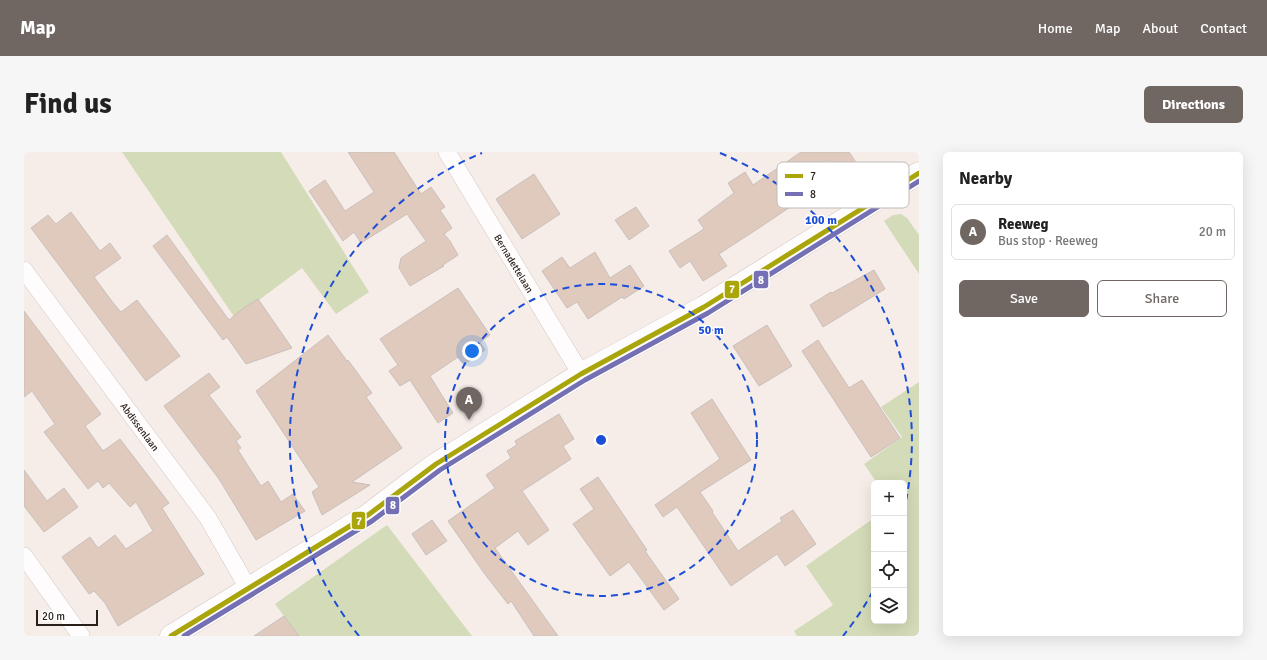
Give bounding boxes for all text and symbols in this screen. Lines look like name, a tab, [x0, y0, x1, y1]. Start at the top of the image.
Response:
text: Map	[20, 16, 56, 40]
text: Home	[1038, 20, 1073, 37]
text: Map	[1095, 20, 1120, 37]
text: About	[1142, 20, 1178, 37]
text: Contact	[1200, 20, 1247, 37]
button: Directions	[1144, 86, 1243, 123]
text: Find us	[24, 87, 112, 121]
legend	[777, 162, 909, 208]
text: Nearby	[959, 168, 1012, 189]
text: 7	[810, 170, 816, 183]
text: 8	[810, 188, 816, 201]
text: 100 m	[805, 213, 837, 228]
text: Reeweg	[998, 215, 1049, 233]
text: A	[969, 224, 977, 240]
text: 20 m	[1199, 224, 1226, 240]
street label: Bernadettelaan	[491, 232, 536, 295]
text: Bus stop · Reeweg	[998, 233, 1098, 249]
line badge: 8	[753, 270, 769, 289]
text: 8	[758, 274, 764, 287]
line badge: 7	[724, 280, 740, 299]
button: Save	[959, 280, 1089, 317]
button: Share	[1097, 280, 1227, 317]
text: 7	[729, 283, 735, 296]
text: 50 m	[698, 323, 724, 338]
your location	[462, 341, 482, 361]
pin: A	[456, 387, 482, 420]
street label: Abdissenlaan	[118, 401, 161, 454]
centre of rings	[594, 433, 608, 447]
map controls	[871, 480, 907, 624]
button: +	[871, 480, 907, 516]
line badge: 8	[385, 496, 400, 515]
text: 8	[390, 499, 396, 512]
line badge: 7	[351, 511, 366, 530]
text: 7	[356, 515, 362, 528]
button: −	[871, 516, 907, 552]
button: locate	[871, 552, 907, 588]
button: layers	[871, 588, 907, 624]
scale bar	[36, 608, 98, 627]
text: 20 m	[42, 610, 65, 623]

